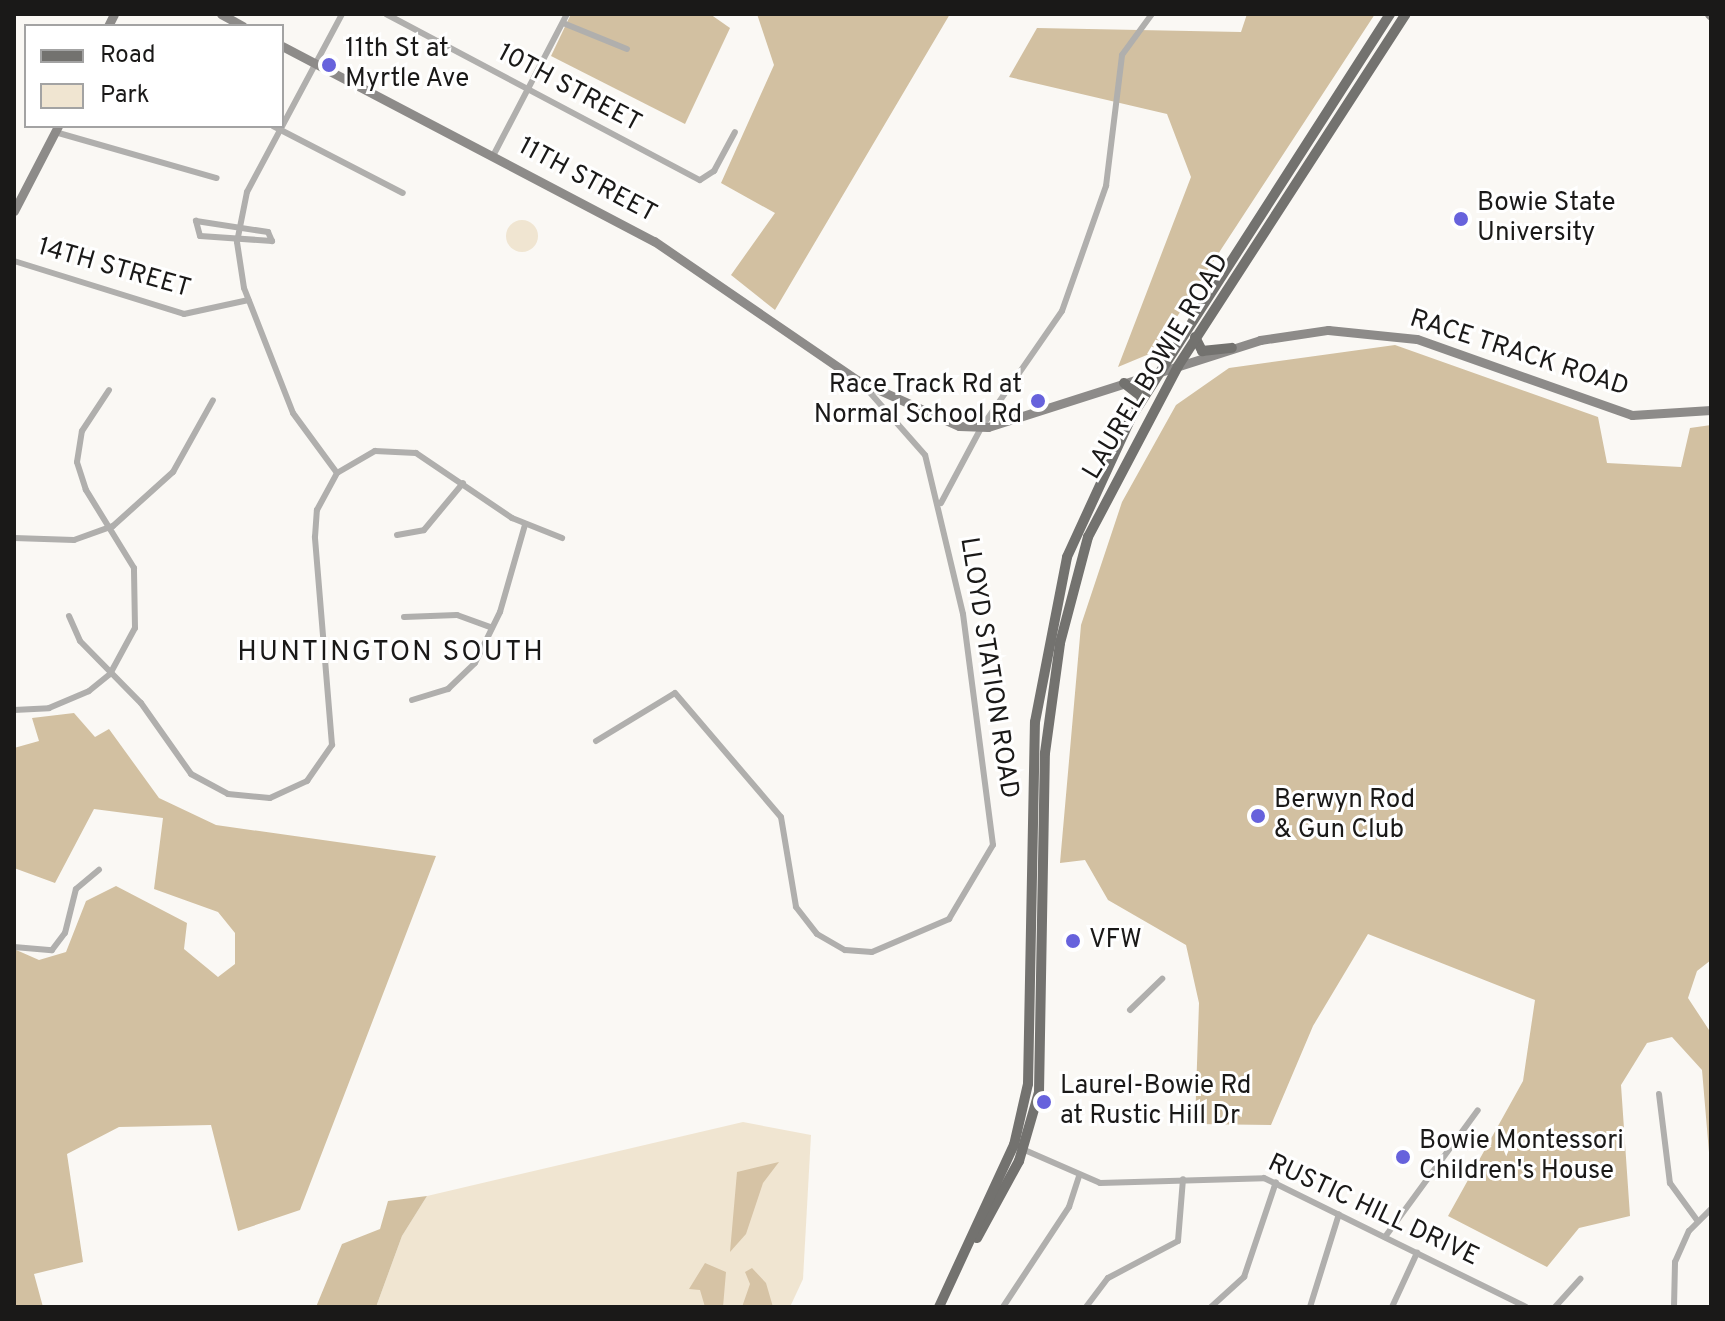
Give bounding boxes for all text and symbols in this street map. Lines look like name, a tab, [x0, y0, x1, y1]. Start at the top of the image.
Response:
legend	[24, 24, 284, 128]
place label: 11th St at Myrtle Ave	[345, 34, 470, 96]
street label: 10TH STREET	[492, 38, 646, 140]
text: Road	[100, 41, 156, 71]
marker: 11th St at Myrtle Ave	[320, 56, 338, 74]
text: Park	[100, 81, 150, 111]
street label: 11TH STREET	[512, 131, 662, 231]
place label: Bowie State University	[1477, 188, 1616, 250]
marker: Bowie State University	[1452, 210, 1470, 228]
street label: 14TH STREET	[34, 232, 194, 306]
street label: LAUREL BOWIE ROAD	[1077, 248, 1237, 486]
street label: RACE TRACK ROAD	[1405, 304, 1633, 404]
place label: Race Track Rd at Normal School Rd	[814, 370, 1022, 432]
marker: Race Track Rd at Normal School Rd	[1029, 392, 1047, 410]
street label: LLOYD STATION ROAD	[952, 535, 1024, 801]
district label: HUNTINGTON SOUTH	[237, 636, 545, 670]
place label: Berwyn Rod & Gun Club	[1274, 785, 1415, 846]
marker: Berwyn Rod & Gun Club	[1249, 807, 1267, 825]
place label: VFW	[1089, 925, 1142, 957]
marker: VFW	[1064, 932, 1082, 950]
place label: Laurel-Bowie Rd at Rustic Hill Dr	[1060, 1071, 1251, 1132]
marker: Laurel-Bowie Rd at Rustic Hill Dr	[1035, 1093, 1053, 1111]
place label: Bowie Montessori Children's House	[1419, 1126, 1624, 1188]
street label: RUSTIC HILL DRIVE	[1262, 1148, 1484, 1274]
marker: Bowie Montessori Children's House	[1394, 1148, 1412, 1166]

